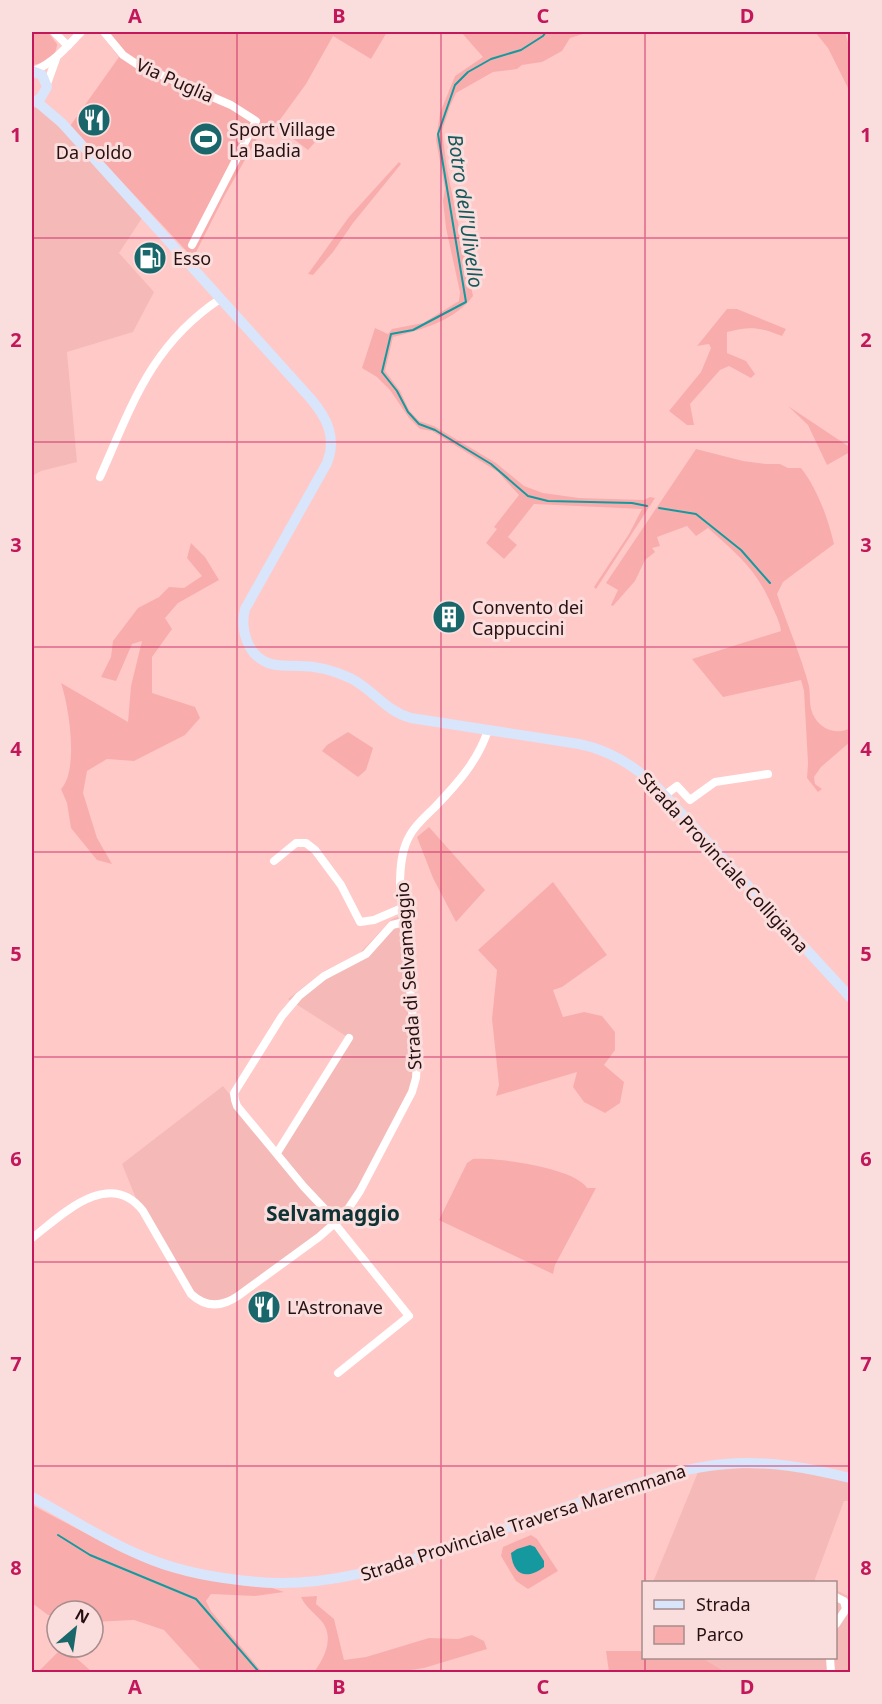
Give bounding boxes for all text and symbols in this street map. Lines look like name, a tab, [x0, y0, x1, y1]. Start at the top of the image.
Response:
text: A	[128, 2, 142, 29]
text: B	[332, 2, 346, 29]
text: C	[537, 2, 550, 29]
text: D	[740, 2, 754, 29]
street label: Via Puglia	[132, 52, 218, 108]
restaurant icon: Da Poldo	[76, 102, 112, 138]
place label: Sport Village La Badia	[229, 117, 336, 162]
text: 1	[10, 121, 22, 148]
sports icon: Sport Village La Badia	[188, 121, 224, 157]
text: 1	[860, 121, 872, 148]
water label: Botro dell'Ulivello	[442, 132, 490, 290]
place label: Da Poldo	[56, 140, 132, 164]
fuel station icon: Esso	[132, 240, 168, 276]
place label: Esso	[173, 246, 211, 270]
text: 2	[10, 326, 22, 353]
text: 2	[860, 326, 872, 353]
text: 3	[10, 531, 22, 558]
text: 3	[860, 531, 872, 558]
place label: Convento dei Cappuccini	[472, 595, 584, 640]
building icon: Convento dei Cappuccini	[431, 599, 467, 635]
text: 4	[10, 735, 22, 762]
text: 4	[860, 735, 872, 762]
street label: Strada Provinciale Colligiana	[634, 766, 814, 958]
street label: Strada di Selvamaggio	[389, 881, 427, 1071]
text: 5	[10, 940, 22, 967]
text: 5	[860, 940, 872, 967]
text: 6	[10, 1145, 22, 1172]
text: 6	[860, 1145, 872, 1172]
district label: Selvamaggio	[266, 1199, 400, 1227]
restaurant icon: L'Astronave	[246, 1289, 282, 1325]
place label: L'Astronave	[287, 1295, 383, 1319]
text: 7	[10, 1350, 22, 1377]
text: 7	[860, 1350, 872, 1377]
street label: Strada Provinciale Traversa Maremmana	[357, 1458, 689, 1586]
text: 8	[10, 1554, 22, 1581]
text: 8	[860, 1554, 872, 1581]
legend	[642, 1581, 837, 1659]
text: Strada	[696, 1592, 751, 1616]
north arrow	[45, 1599, 105, 1659]
text: N	[71, 1603, 93, 1629]
text: Parco	[696, 1622, 744, 1646]
text: A	[128, 1673, 142, 1700]
text: B	[332, 1673, 346, 1700]
text: C	[537, 1673, 550, 1700]
text: D	[740, 1673, 754, 1700]

